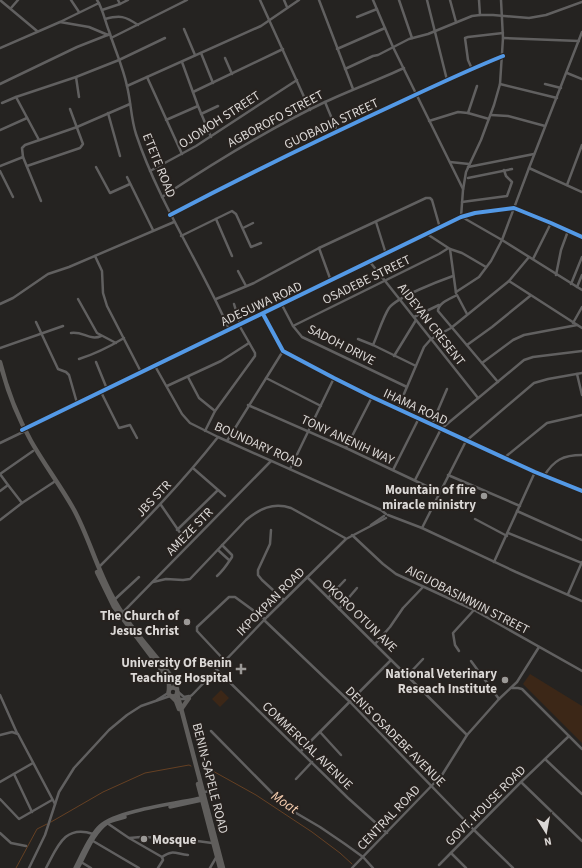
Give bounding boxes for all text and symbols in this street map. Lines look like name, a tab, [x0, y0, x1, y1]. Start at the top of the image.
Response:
street label: AGBOROFO STREET	[224, 86, 327, 152]
street label: OJOMOH STREET	[175, 87, 264, 153]
street label: GUOBADIA STREET	[281, 94, 382, 154]
street label: ETETE ROAD	[138, 130, 180, 200]
street label: OSADEBE STREET	[319, 251, 414, 309]
street label: ADESUWA ROAD	[218, 277, 305, 331]
street label: AIDEYAN CRESENT	[393, 280, 469, 370]
street label: SADOH DRIVE	[304, 320, 379, 370]
street label: IHAMA ROAD	[380, 384, 451, 430]
street label: TONY ANENIH WAY	[298, 410, 398, 470]
street label: BOUNDARY ROAD	[211, 417, 306, 472]
street label: JBS STR	[132, 476, 176, 521]
place label: Mountain of fire miracle ministry	[382, 481, 476, 514]
marker: Mountain of fire miracle ministry	[479, 491, 489, 501]
street label: AMEZE STR	[162, 503, 218, 560]
street label: AIGUOBASIMWIN STREET	[403, 561, 532, 639]
street label: IKPOKPAN ROAD	[232, 563, 309, 640]
street label: OKORO OTUN AVE	[318, 575, 401, 656]
place label: The Church of Jesus Christ	[100, 607, 180, 640]
marker: The Church of Jesus Christ	[182, 617, 192, 627]
place label: University Of Benin Teaching Hospital	[121, 654, 232, 687]
marker: University Of Benin Teaching Hospital	[235, 663, 247, 675]
place label: National Veterinary Reseach Institute	[385, 665, 497, 698]
marker: National Veterinary Reseach Institute	[500, 675, 510, 685]
street label: DENIS OSADEBE AVENUE	[341, 683, 449, 791]
street label: COMMERCIAL AVENUE	[258, 698, 357, 794]
street label: BENIN-SAPELE ROAD	[188, 721, 232, 835]
street label: GOVT. HOUSE ROAD	[441, 761, 530, 850]
street label: CENTRAL ROAD	[353, 781, 424, 854]
water label: Moat	[267, 786, 302, 820]
north arrow	[526, 812, 566, 852]
place label: Mosque	[152, 831, 197, 849]
text: N	[543, 833, 553, 849]
marker: Mosque	[139, 834, 149, 844]

